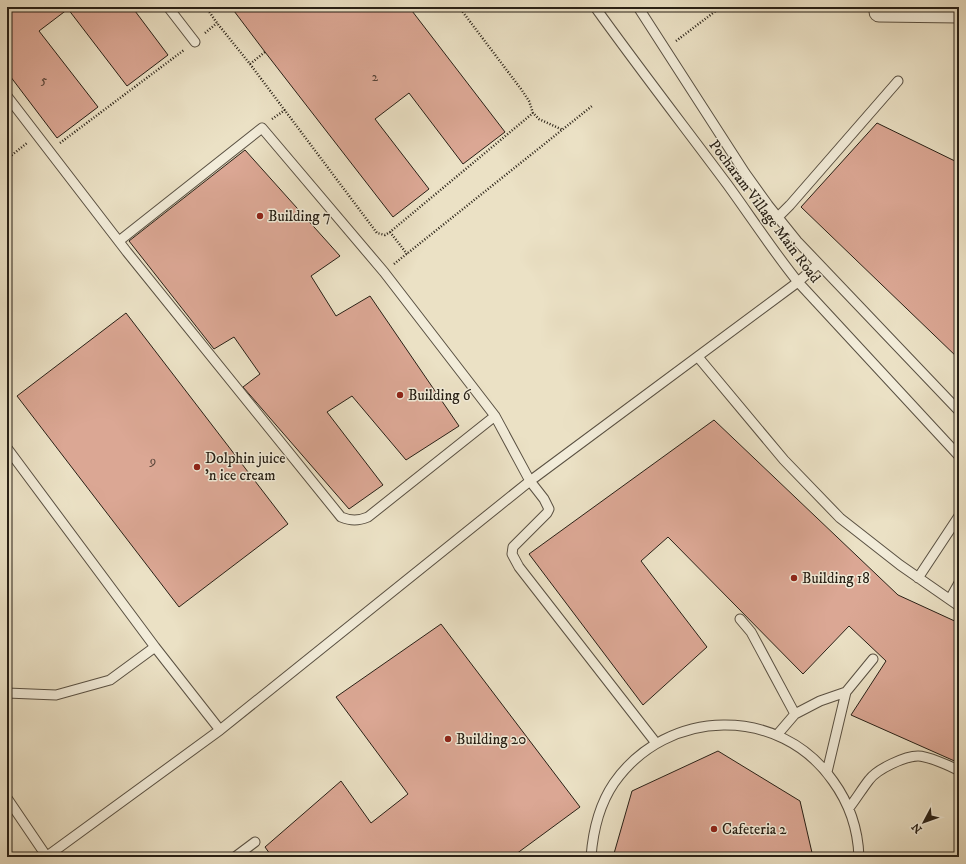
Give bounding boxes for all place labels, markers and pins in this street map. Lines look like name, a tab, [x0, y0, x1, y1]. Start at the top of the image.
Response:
place label: Building 7	[268, 207, 331, 226]
marker: Building 7	[255, 211, 265, 221]
place label: Building 6	[408, 386, 472, 405]
marker: Building 6	[395, 390, 405, 400]
place label: Dolphin juice 'n ice cream	[205, 449, 286, 485]
marker: Dolphin juice 'n ice cream	[192, 462, 202, 472]
place label: Building 18	[802, 569, 870, 588]
marker: Building 18	[789, 573, 799, 583]
place label: Building 20	[456, 730, 526, 749]
marker: Building 20	[443, 734, 453, 744]
place label: Cafeteria 2	[722, 820, 787, 839]
marker: Cafeteria 2	[709, 824, 719, 834]

